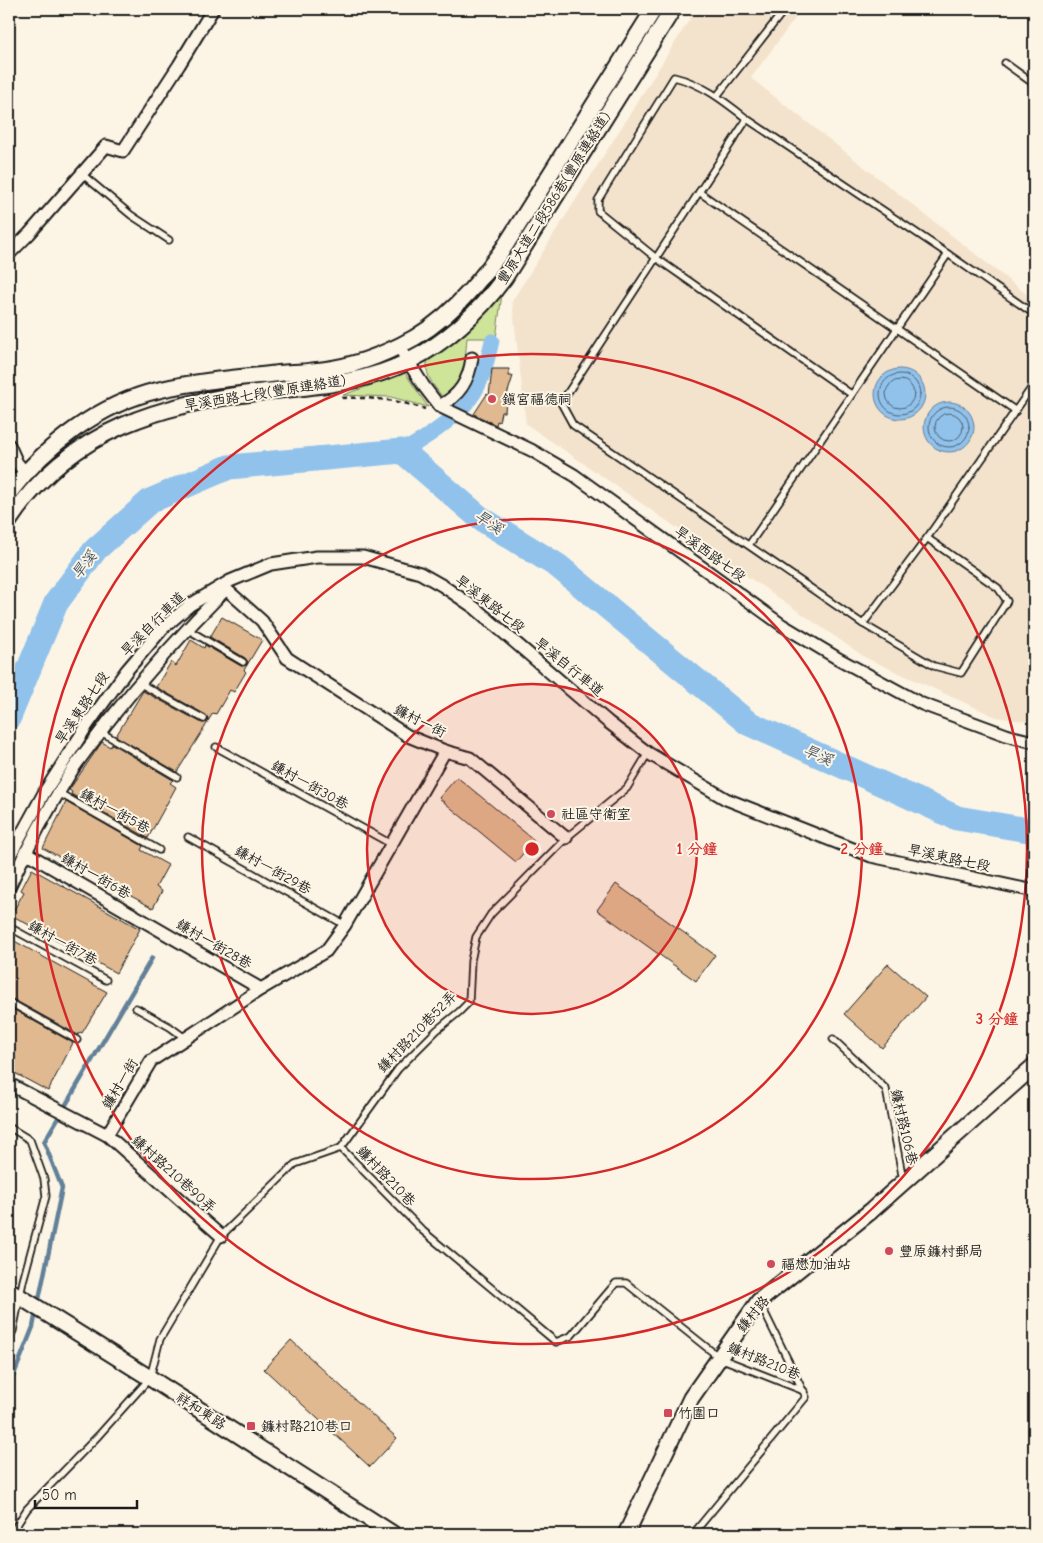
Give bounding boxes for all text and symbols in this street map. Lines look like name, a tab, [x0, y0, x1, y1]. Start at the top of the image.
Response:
street label: 豐原大道二段586巷(豐原連絡道)	[494, 109, 614, 287]
street label: 旱溪西路七段(豐原連絡道)	[183, 372, 347, 414]
place label: 鎮宮福德祠	[502, 391, 572, 408]
marker: 鎮宮福德祠	[486, 393, 498, 405]
water label: 旱溪	[472, 506, 507, 538]
street label: 旱溪西路七段	[671, 522, 749, 586]
water label: 旱溪	[68, 547, 101, 582]
street label: 旱溪東路七段	[452, 571, 528, 637]
street label: 旱溪自行車道	[117, 588, 189, 660]
street label: 旱溪自行車道	[531, 634, 607, 700]
street label: 旱溪東路七段	[51, 668, 113, 748]
street label: 鐮村一街	[391, 701, 449, 741]
water label: 旱溪	[801, 741, 836, 770]
street label: 鎌村一街30巷	[268, 757, 352, 814]
street label: 鎌村一街5巷	[77, 785, 154, 838]
place label: 社區守衛室	[561, 806, 631, 823]
marker: 社區守衛室	[545, 808, 557, 820]
centre of rings	[523, 840, 541, 858]
text: 1 分鐘	[676, 840, 718, 858]
text: 2 分鐘	[841, 840, 883, 858]
street label: 旱溪東路七段	[906, 841, 992, 875]
street label: 鎌村一街29巷	[232, 842, 315, 898]
street label: 鎌村一街6巷	[58, 849, 135, 903]
street label: 鎌村一街28巷	[173, 916, 256, 973]
street label: 鎌村一街7巷	[25, 917, 102, 969]
street label: 鎌村路210巷52弄	[374, 988, 460, 1076]
text: 3 分鐘	[976, 1010, 1018, 1028]
street label: 鐮村一街	[98, 1056, 142, 1112]
street label: 鐮村路106巷	[887, 1087, 921, 1168]
street label: 鎌村路210巷90弄	[128, 1132, 220, 1216]
street label: 鐮村路210巷	[353, 1142, 420, 1210]
place label: 豐原鐮村郵局	[899, 1243, 983, 1260]
marker: 豐原鐮村郵局	[883, 1245, 895, 1257]
place label: 福懋加油站	[781, 1256, 851, 1273]
marker: 福懋加油站	[765, 1258, 777, 1270]
street label: 鎌村路	[733, 1292, 773, 1336]
street label: 鐮村路210巷	[725, 1339, 804, 1384]
street label: 祥和東路	[173, 1389, 229, 1433]
place label: 竹圍口	[678, 1405, 720, 1422]
marker: 竹圍口	[662, 1407, 674, 1419]
place label: 鐮村路210巷口	[261, 1418, 352, 1435]
marker: 鐮村路210巷口	[245, 1420, 257, 1432]
scale bar	[35, 1478, 138, 1510]
text: 50 m	[42, 1486, 77, 1504]

